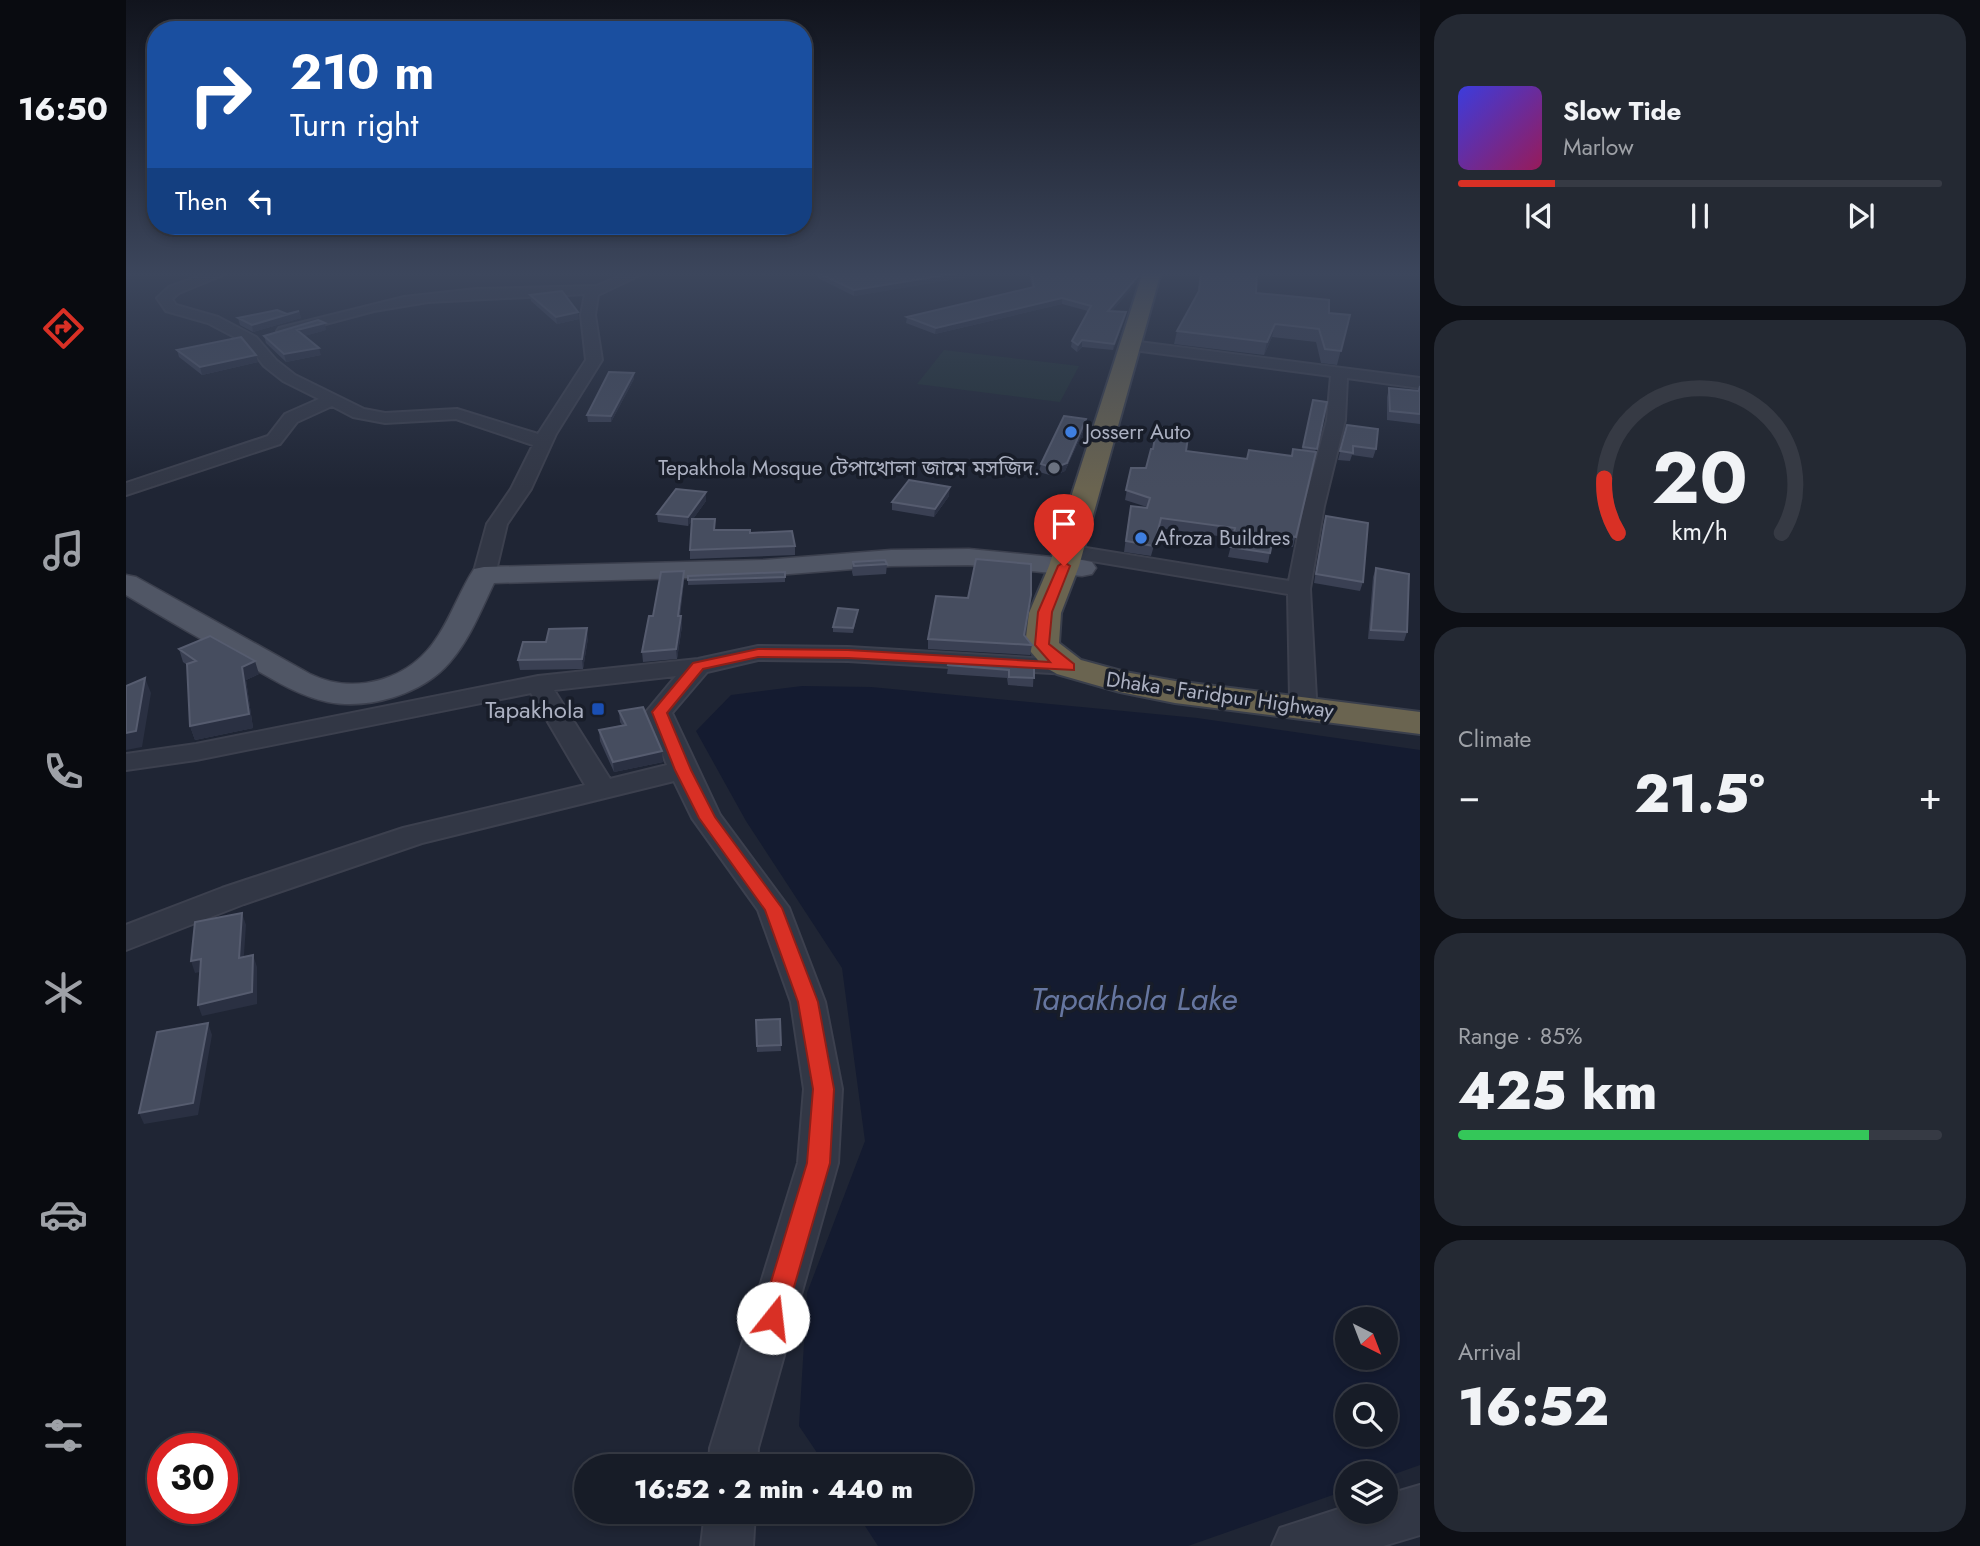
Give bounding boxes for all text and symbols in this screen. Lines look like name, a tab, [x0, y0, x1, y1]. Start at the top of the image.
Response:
text: 210 m	[290, 37, 434, 107]
icon: right	[175, 49, 266, 140]
text: 16:50	[18, 86, 108, 132]
text: Slow Tide	[1563, 92, 1682, 130]
text: Turn right	[290, 102, 419, 148]
text: Marlow	[1563, 130, 1634, 164]
text: Then	[175, 182, 228, 220]
icon: left	[242, 182, 280, 220]
icon: previous	[1520, 197, 1558, 235]
icon: pause	[1681, 197, 1719, 235]
icon: next	[1842, 197, 1880, 235]
icon: directions	[39, 304, 88, 353]
place label: Josserr Auto	[1082, 417, 1191, 447]
marker: Josserr Auto	[1063, 424, 1079, 440]
text: 20	[1652, 425, 1748, 530]
place label: Tepakhola Mosque টেপাখোলা জামে মসজিদ.	[658, 453, 1040, 483]
marker: Tepakhola Mosque টেপাখোলা জামে মসজিদ.	[1046, 460, 1062, 476]
pin	[1034, 494, 1094, 566]
icon: arrive	[1045, 505, 1083, 543]
text: km/h	[1672, 512, 1728, 548]
place label: Afroza Buildres	[1155, 523, 1290, 553]
icon: music	[39, 526, 88, 575]
marker: Afroza Buildres	[1133, 530, 1149, 546]
street label: Dhaka - Faridpur Highway	[1104, 664, 1337, 726]
place label: Tapakhola	[485, 692, 584, 727]
marker: Tapakhola	[590, 701, 606, 717]
text: Climate	[1458, 722, 1531, 756]
icon: phone	[39, 747, 88, 796]
text: 21.5°	[1634, 756, 1765, 832]
text: −	[1458, 768, 1480, 823]
text: +	[1919, 768, 1942, 823]
icon: climate	[39, 968, 88, 1017]
water label: Tapakhola Lake	[1031, 976, 1237, 1022]
text: Range · 85%	[1458, 1019, 1582, 1053]
text: 425 km	[1458, 1053, 1657, 1129]
icon: car	[39, 1190, 88, 1239]
position arrow	[736, 1281, 810, 1355]
north arrow	[1335, 1307, 1398, 1370]
map controls	[1335, 1307, 1398, 1524]
text: Arrival	[1458, 1335, 1521, 1369]
text: 16:52	[1458, 1369, 1609, 1445]
button: search	[1335, 1384, 1398, 1447]
icon: filters	[39, 1411, 88, 1460]
speed limit sign: 30	[147, 1433, 238, 1524]
button: layers	[1335, 1461, 1398, 1524]
text: 16:52 · 2 min · 440 m	[634, 1470, 913, 1508]

